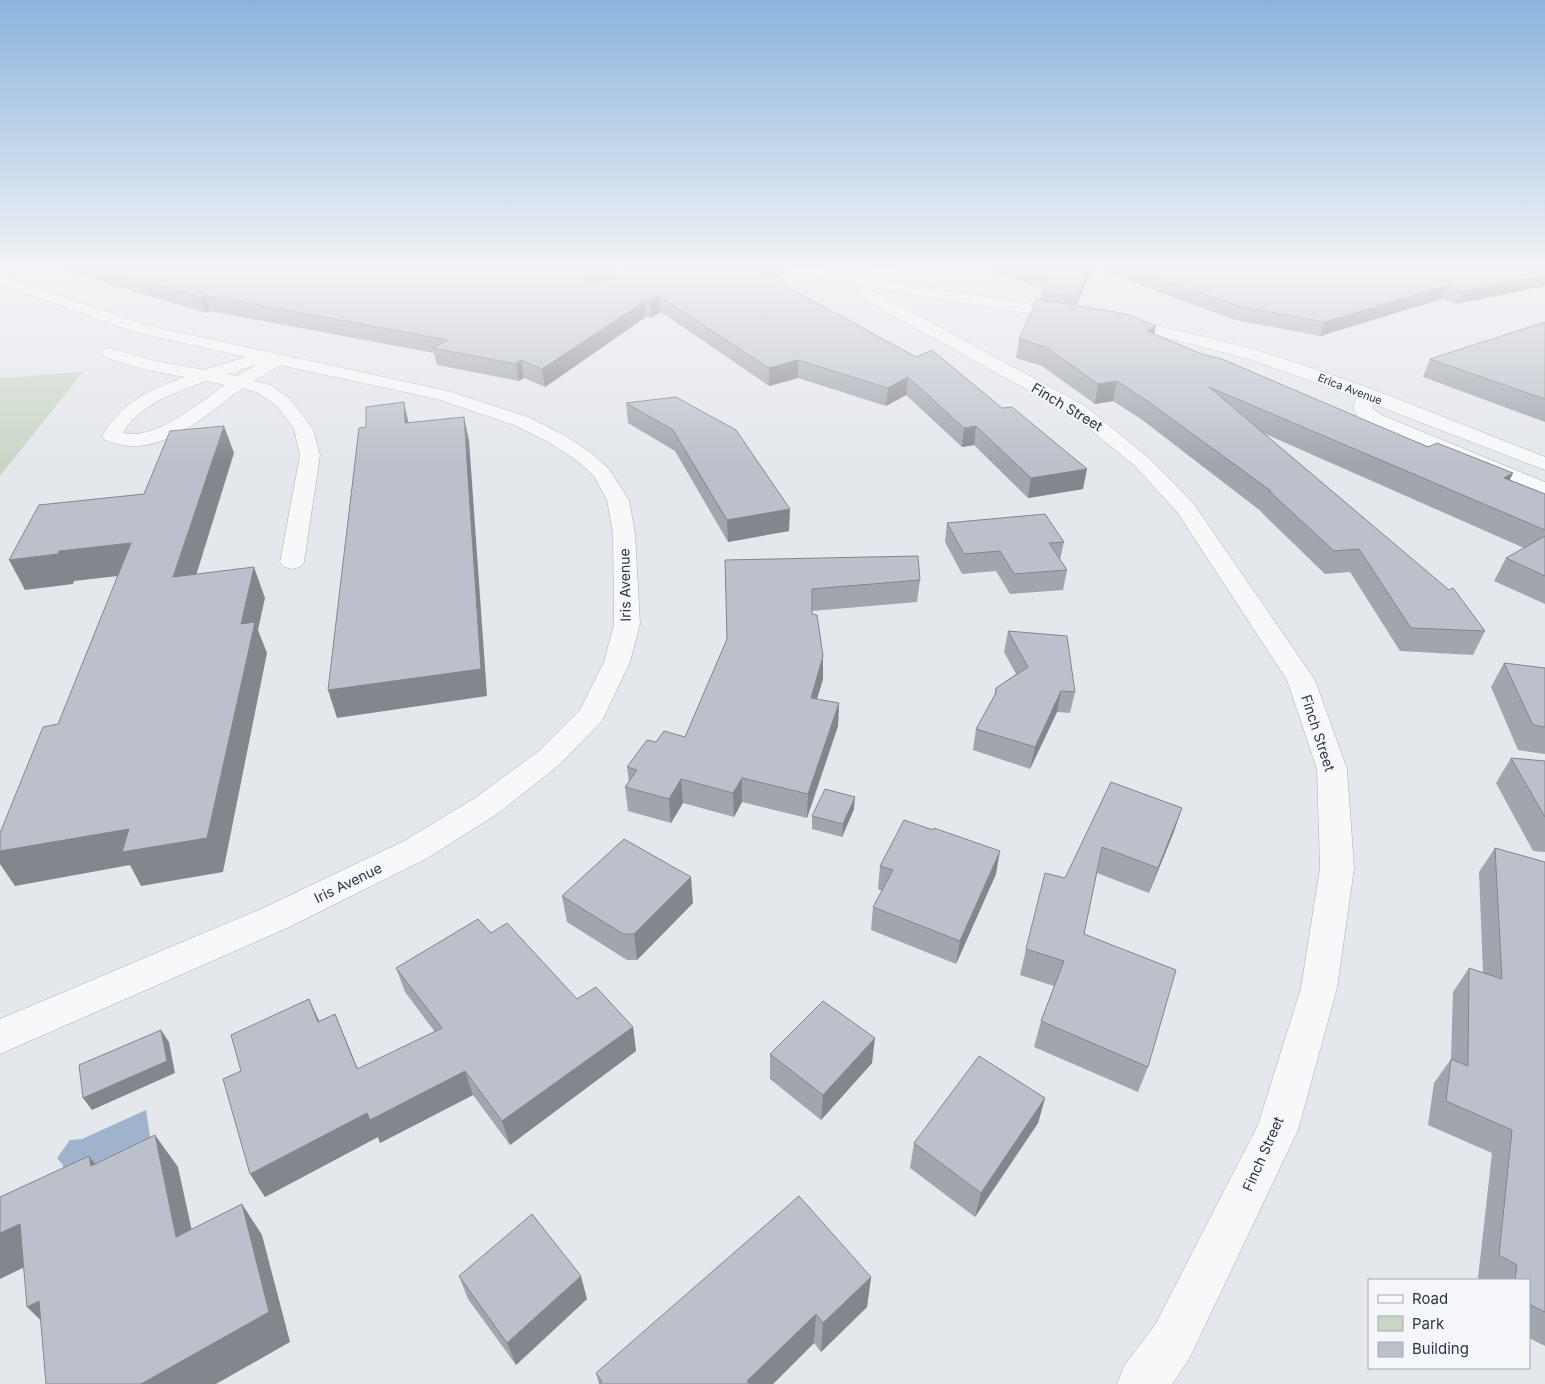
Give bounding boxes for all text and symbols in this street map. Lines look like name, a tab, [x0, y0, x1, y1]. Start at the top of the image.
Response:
street label: Erica Avenue	[1316, 370, 1384, 408]
street label: Finch Street	[1029, 379, 1106, 435]
street label: Iris Avenue	[615, 548, 634, 622]
street label: Finch Street	[1298, 692, 1339, 774]
street label: Iris Avenue	[311, 859, 384, 906]
street label: Finch Street	[1239, 1114, 1287, 1194]
legend	[1368, 1279, 1530, 1369]
text: Road	[1412, 1289, 1448, 1308]
text: Park	[1412, 1314, 1445, 1333]
text: Building	[1412, 1339, 1469, 1358]

